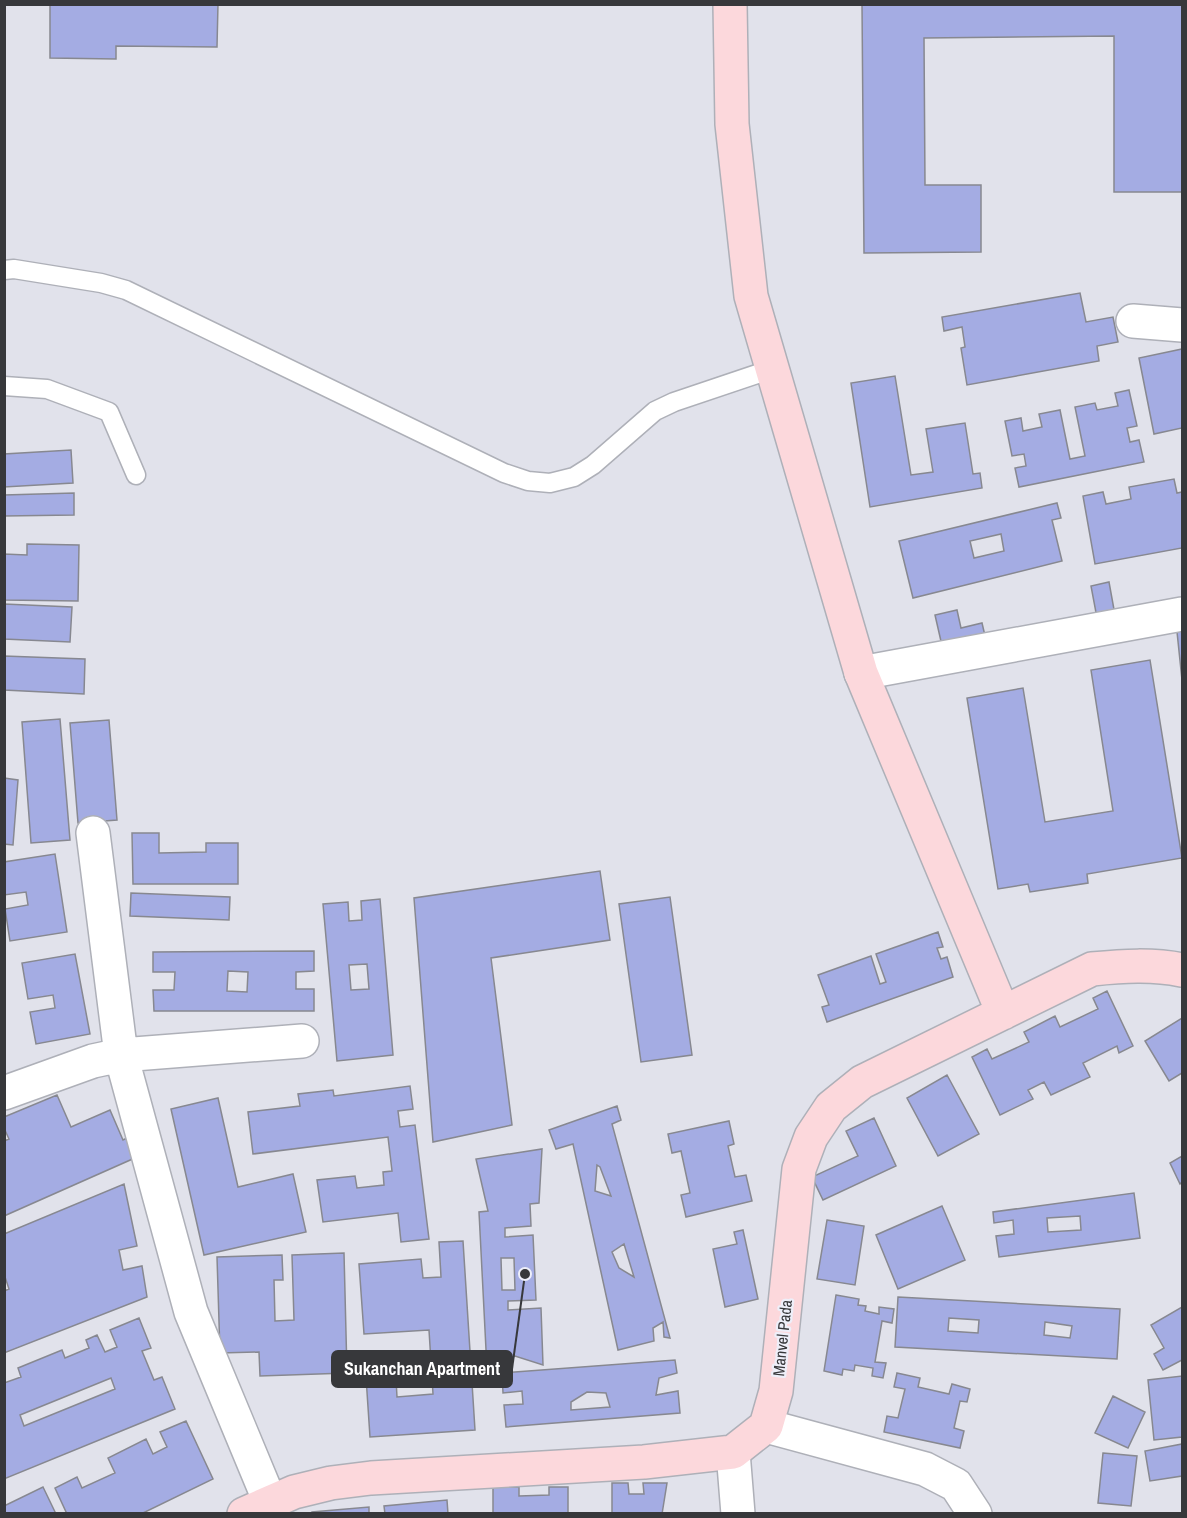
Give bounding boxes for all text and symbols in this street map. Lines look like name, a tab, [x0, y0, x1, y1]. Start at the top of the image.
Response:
street label: Manvel Pada	[767, 1298, 797, 1377]
callout: Sukanchan Apartment	[332, 1351, 512, 1387]
text: Sukanchan Apartment	[344, 1356, 500, 1381]

